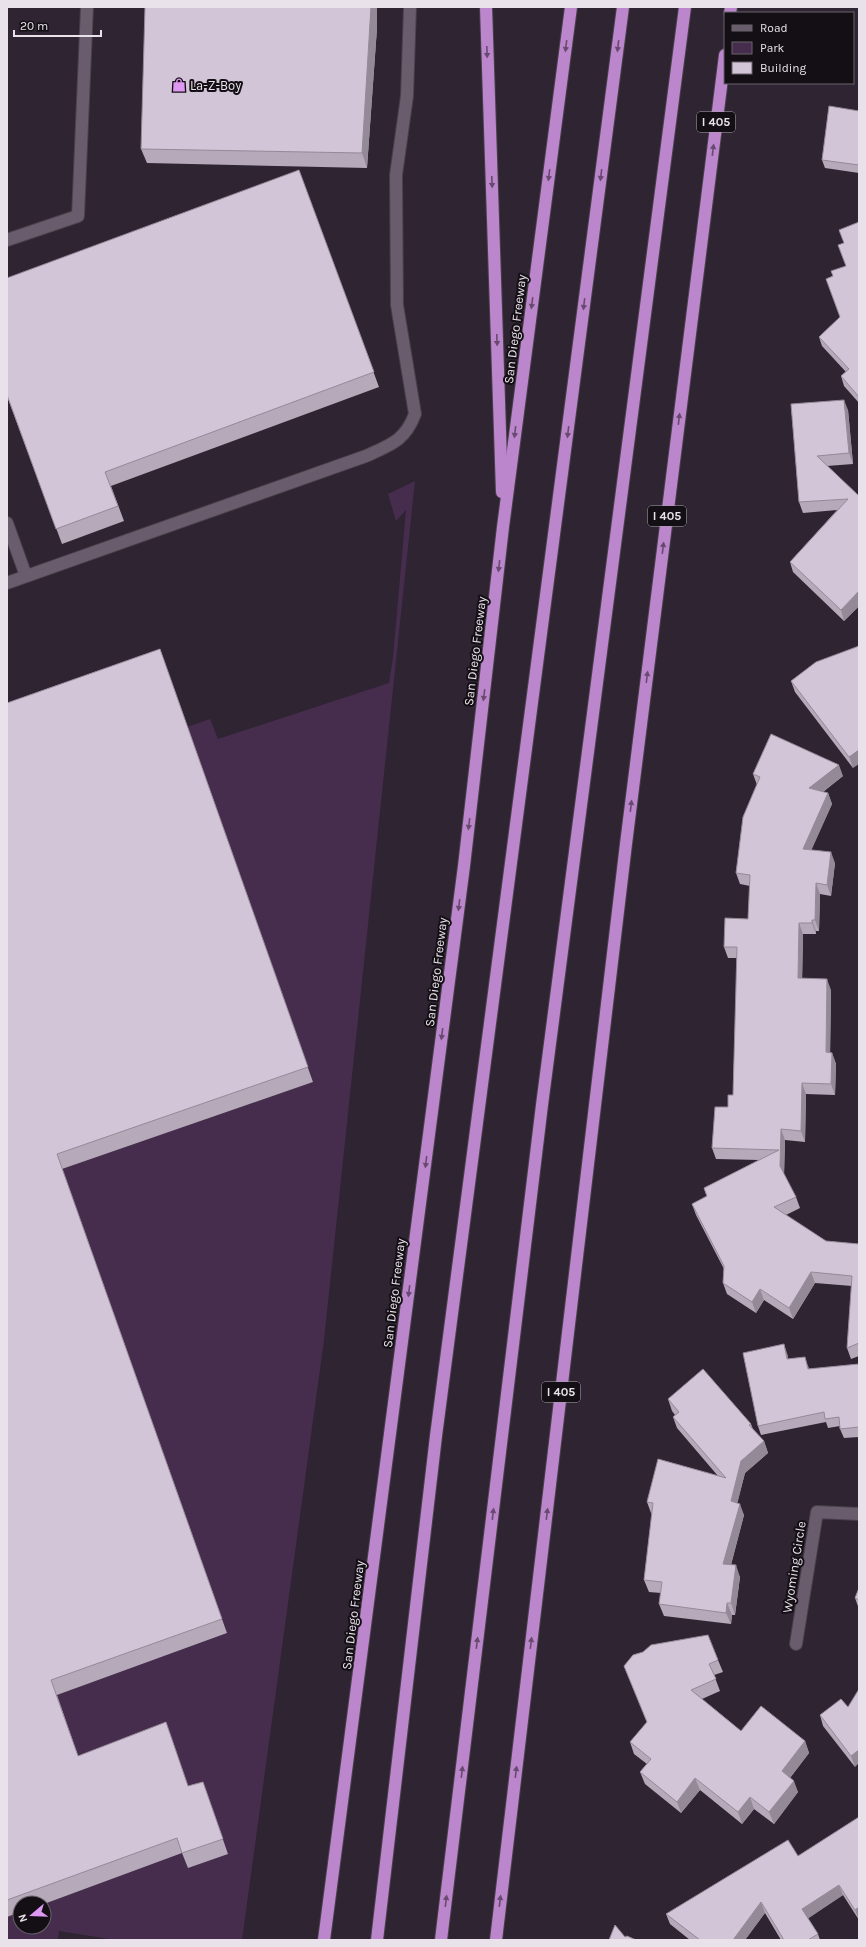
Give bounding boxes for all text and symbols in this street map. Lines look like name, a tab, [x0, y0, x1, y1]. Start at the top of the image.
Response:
scale bar	[14, 12, 101, 38]
legend	[724, 12, 854, 84]
text: 20 m	[20, 19, 48, 33]
text: Road	[760, 21, 788, 35]
one-way arrow	[563, 40, 569, 52]
one-way arrow	[615, 40, 621, 52]
text: Park	[760, 41, 785, 55]
one-way arrow	[484, 46, 490, 59]
text: Building	[760, 61, 807, 75]
shop icon: La-Z-Boy	[171, 77, 187, 93]
place label: La-Z-Boy	[190, 78, 241, 93]
road number: I 405	[697, 112, 735, 132]
one-way arrow	[710, 144, 716, 156]
one-way arrow	[546, 169, 552, 181]
one-way arrow	[598, 169, 604, 181]
one-way arrow	[488, 176, 495, 188]
street label: San Diego Freeway	[501, 273, 529, 385]
one-way arrow	[529, 297, 535, 310]
one-way arrow	[581, 297, 587, 310]
one-way arrow	[494, 334, 500, 347]
one-way arrow	[676, 412, 682, 425]
one-way arrow	[512, 426, 518, 438]
one-way arrow	[565, 426, 571, 439]
road number: I 405	[648, 506, 686, 526]
one-way arrow	[660, 541, 666, 554]
one-way arrow	[495, 560, 502, 572]
street label: San Diego Freeway	[461, 595, 489, 707]
one-way arrow	[644, 670, 650, 683]
one-way arrow	[480, 689, 487, 701]
one-way arrow	[628, 800, 634, 812]
one-way arrow	[466, 818, 472, 831]
one-way arrow	[456, 899, 462, 911]
street label: San Diego Freeway	[422, 916, 450, 1028]
one-way arrow	[439, 1027, 445, 1040]
one-way arrow	[422, 1156, 429, 1168]
street label: San Diego Freeway	[380, 1237, 408, 1349]
one-way arrow	[406, 1285, 412, 1297]
road number: I 405	[542, 1382, 580, 1402]
one-way arrow	[489, 1508, 496, 1520]
one-way arrow	[543, 1508, 550, 1520]
street label: Wyoming Circle	[779, 1520, 809, 1614]
street label: San Diego Freeway	[339, 1559, 367, 1671]
one-way arrow	[474, 1637, 480, 1649]
one-way arrow	[528, 1637, 534, 1649]
one-way arrow	[458, 1766, 465, 1778]
one-way arrow	[513, 1766, 519, 1778]
north arrow	[12, 1895, 52, 1935]
one-way arrow	[443, 1895, 449, 1907]
one-way arrow	[497, 1895, 504, 1907]
text: N	[16, 1912, 30, 1924]

